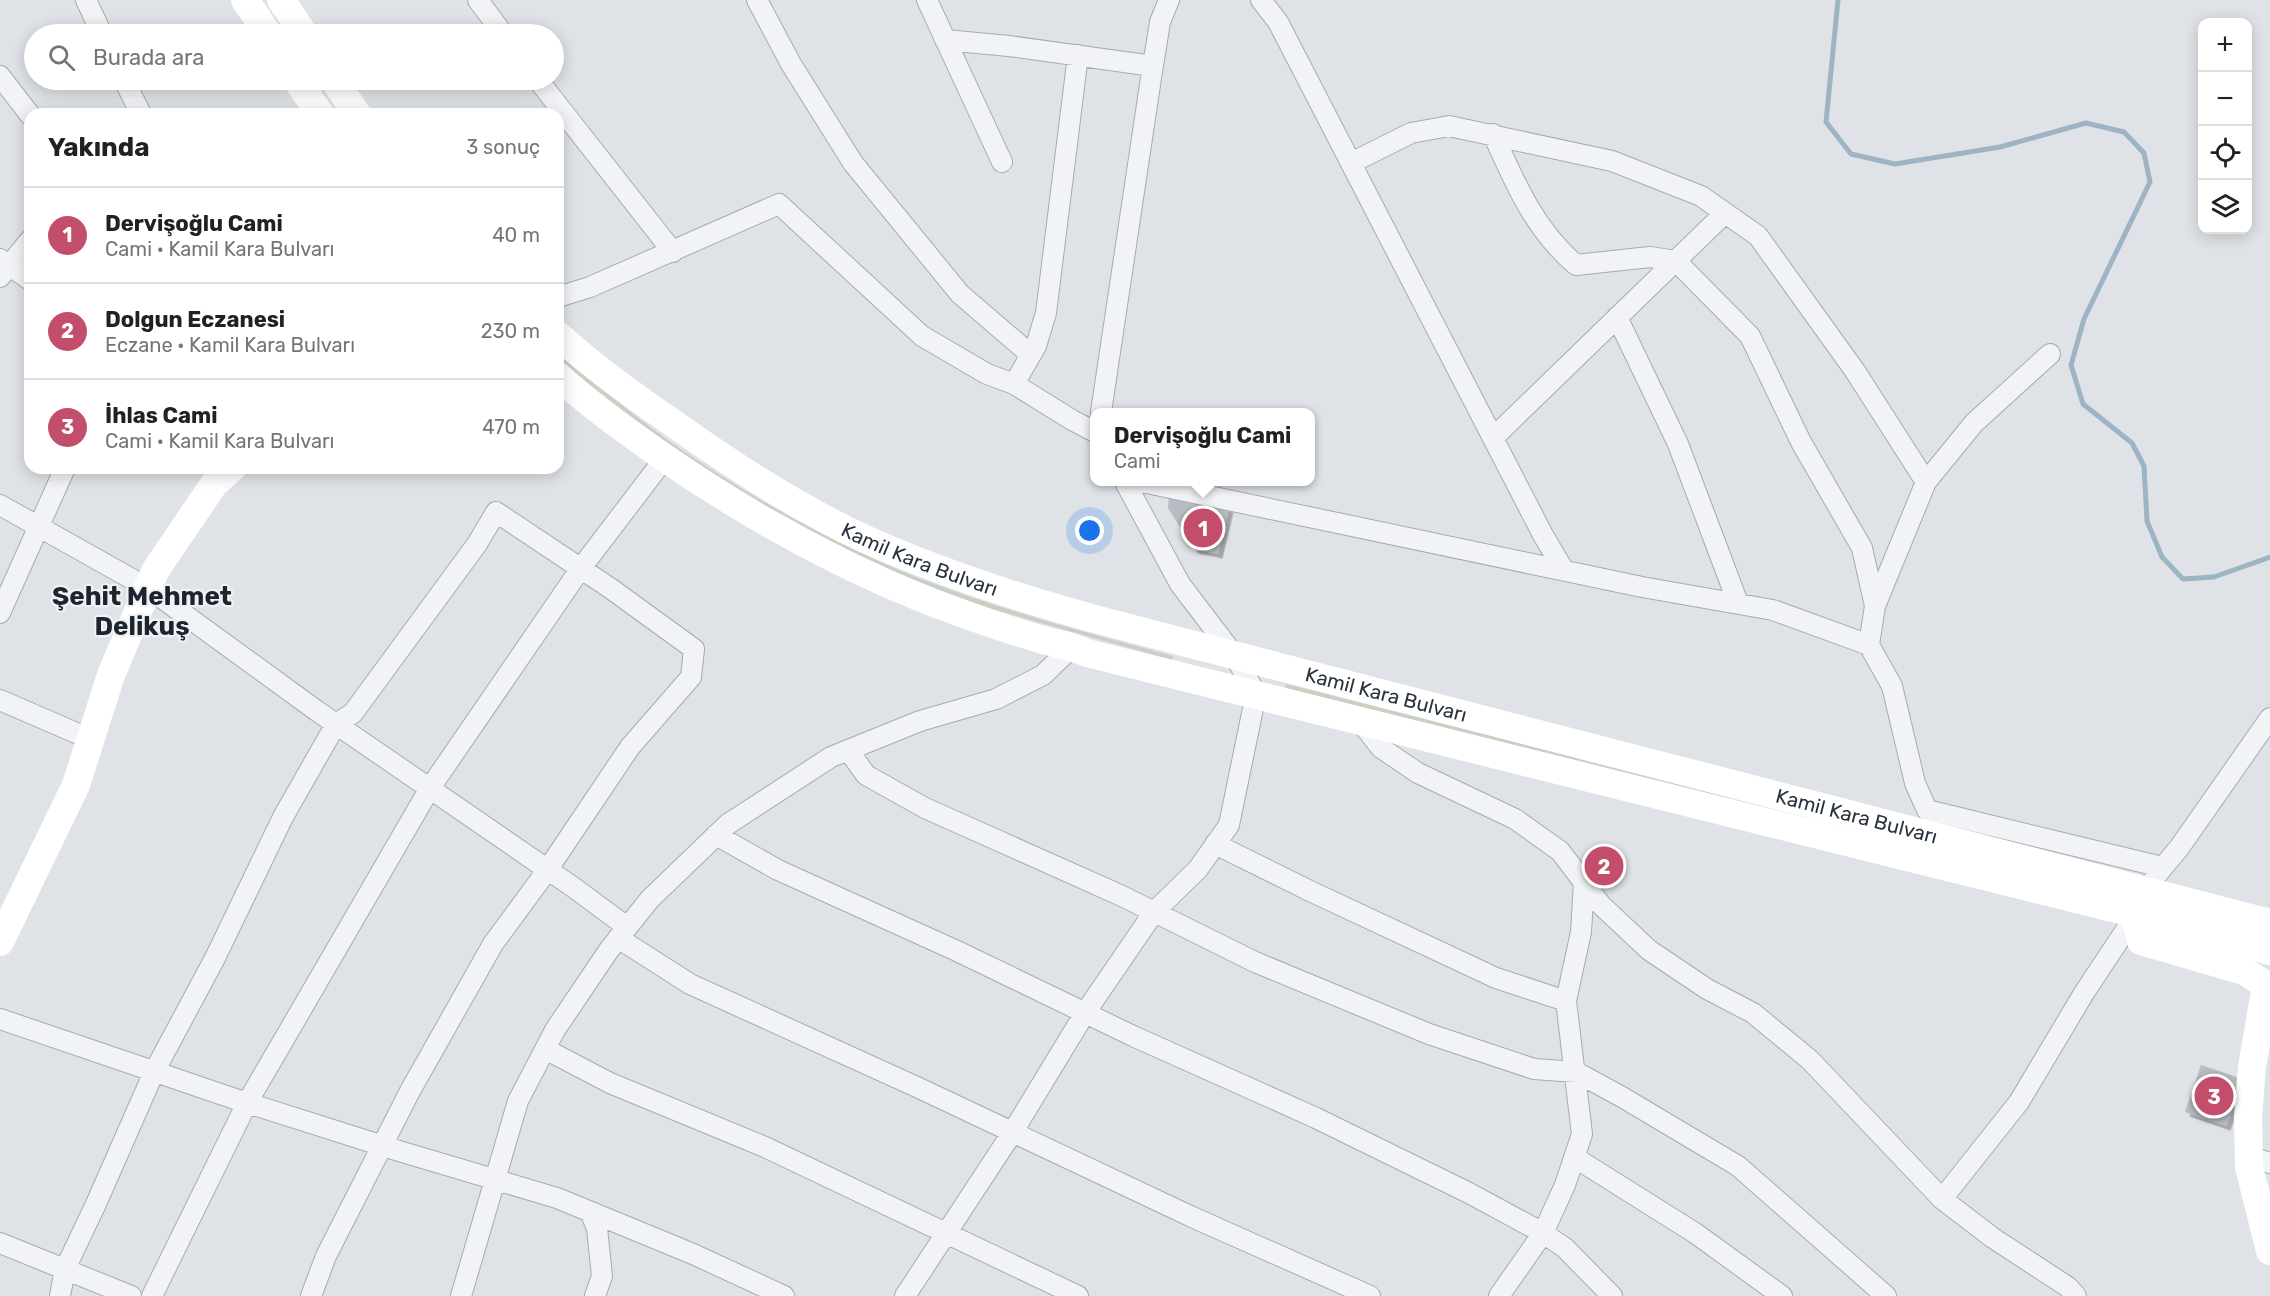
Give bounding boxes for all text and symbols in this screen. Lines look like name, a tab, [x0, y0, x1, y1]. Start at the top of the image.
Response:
map controls	[2198, 18, 2252, 234]
button: +	[2198, 18, 2252, 72]
search box	[24, 24, 564, 90]
icon: search	[45, 41, 78, 74]
text: Burada ara	[93, 44, 204, 71]
button: −	[2198, 72, 2252, 126]
button: locate	[2198, 126, 2252, 180]
text: Yakında	[48, 132, 150, 163]
text: 3 sonuç	[466, 135, 540, 159]
button: layers	[2198, 180, 2252, 234]
text: Dervişoğlu Cami	[105, 210, 283, 237]
text: 1	[63, 223, 72, 247]
text: 40 m	[492, 223, 540, 247]
text: Cami · Kamil Kara Bulvarı	[105, 237, 334, 261]
text: Dolgun Eczanesi	[105, 306, 285, 333]
text: 2	[61, 319, 74, 343]
text: 230 m	[481, 319, 540, 343]
text: Eczane · Kamil Kara Bulvarı	[105, 333, 355, 357]
text: İhlas Cami	[105, 402, 217, 429]
popup	[1090, 408, 1315, 486]
text: 3	[61, 415, 74, 439]
text: 470 m	[482, 415, 540, 439]
text: Dervişoğlu Cami	[1114, 422, 1291, 449]
text: Cami · Kamil Kara Bulvarı	[105, 429, 334, 453]
text: Cami	[1114, 449, 1161, 473]
pin: 1	[1184, 506, 1222, 550]
your location	[1075, 516, 1104, 545]
street label: Kamil Kara Bulvarı	[838, 518, 1001, 601]
district label: Şehit Mehmet Delikuş	[52, 581, 232, 642]
street label: Kamil Kara Bulvarı	[1303, 662, 1470, 727]
street label: Kamil Kara Bulvarı	[1773, 784, 1940, 849]
pin: 2	[1584, 844, 1624, 888]
pin: 3	[2194, 1074, 2234, 1118]

